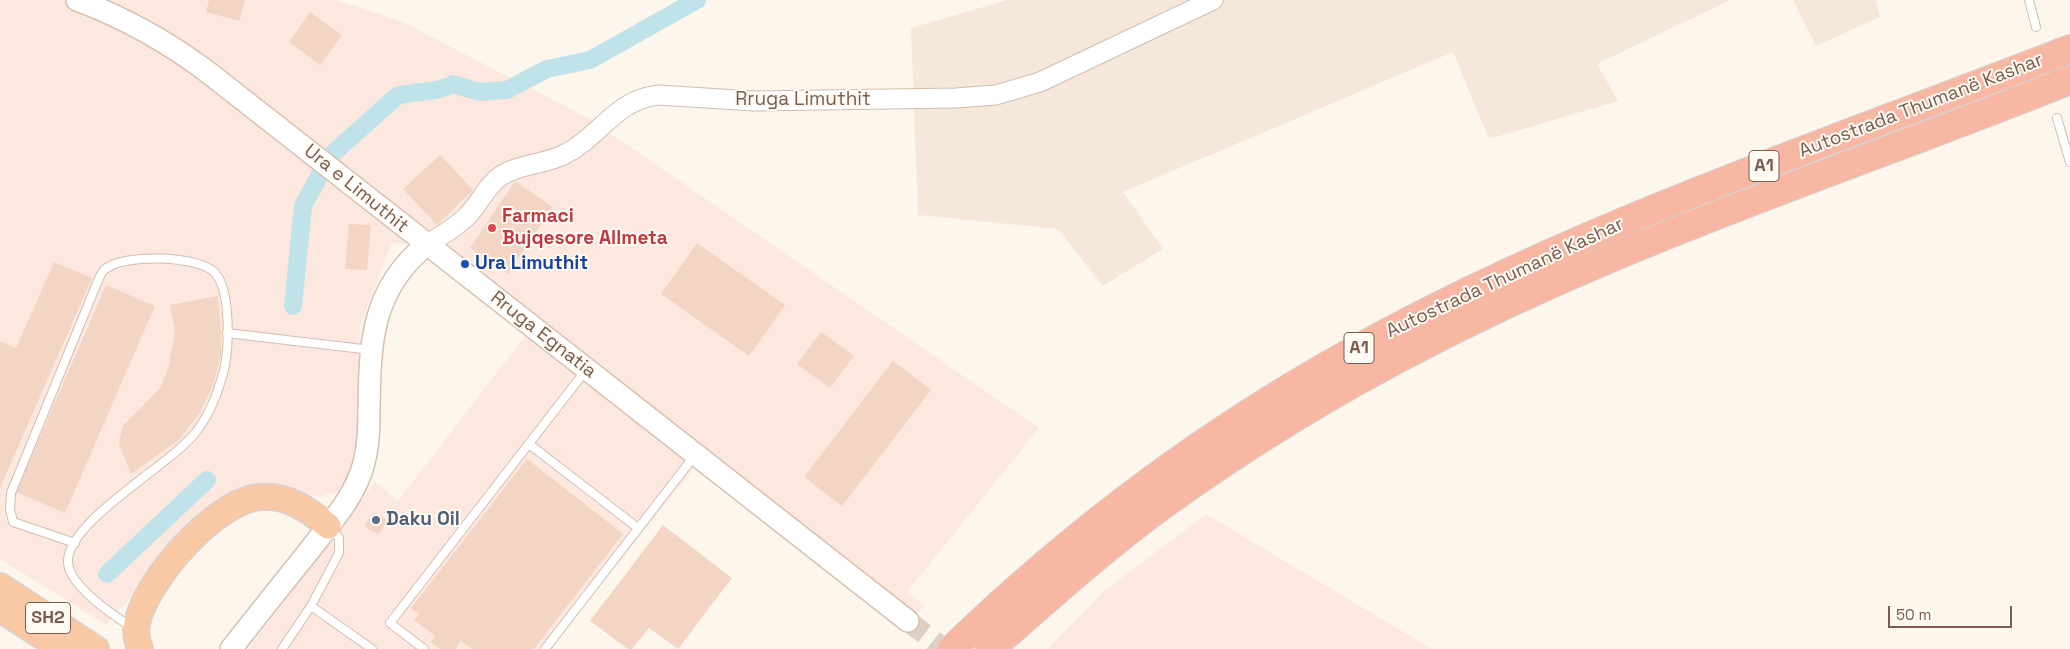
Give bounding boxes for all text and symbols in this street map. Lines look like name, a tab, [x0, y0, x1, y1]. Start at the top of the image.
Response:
street label: Autostrada Thumanë Kashar	[1796, 49, 2046, 163]
street label: Rruga Limuthit	[735, 89, 871, 111]
street label: Ura e Limuthit	[299, 140, 413, 238]
road number: A1	[1749, 150, 1779, 182]
place label: Farmaci Bujqesore Allmeta	[502, 206, 668, 250]
street label: Autostrada Thumanë Kashar	[1383, 213, 1627, 343]
marker: Farmaci Bujqesore Allmeta	[486, 222, 498, 234]
place label: Ura Limuthit	[475, 253, 588, 275]
marker: Ura Limuthit	[459, 258, 471, 270]
street label: Rruga Egnatia	[486, 287, 600, 383]
road number: A1	[1344, 332, 1374, 363]
place label: Daku Oil	[386, 509, 460, 531]
marker: Daku Oil	[370, 514, 382, 526]
scale bar	[1890, 596, 2014, 628]
road number: SH2	[26, 602, 70, 634]
text: 50 m	[1896, 605, 1931, 624]

